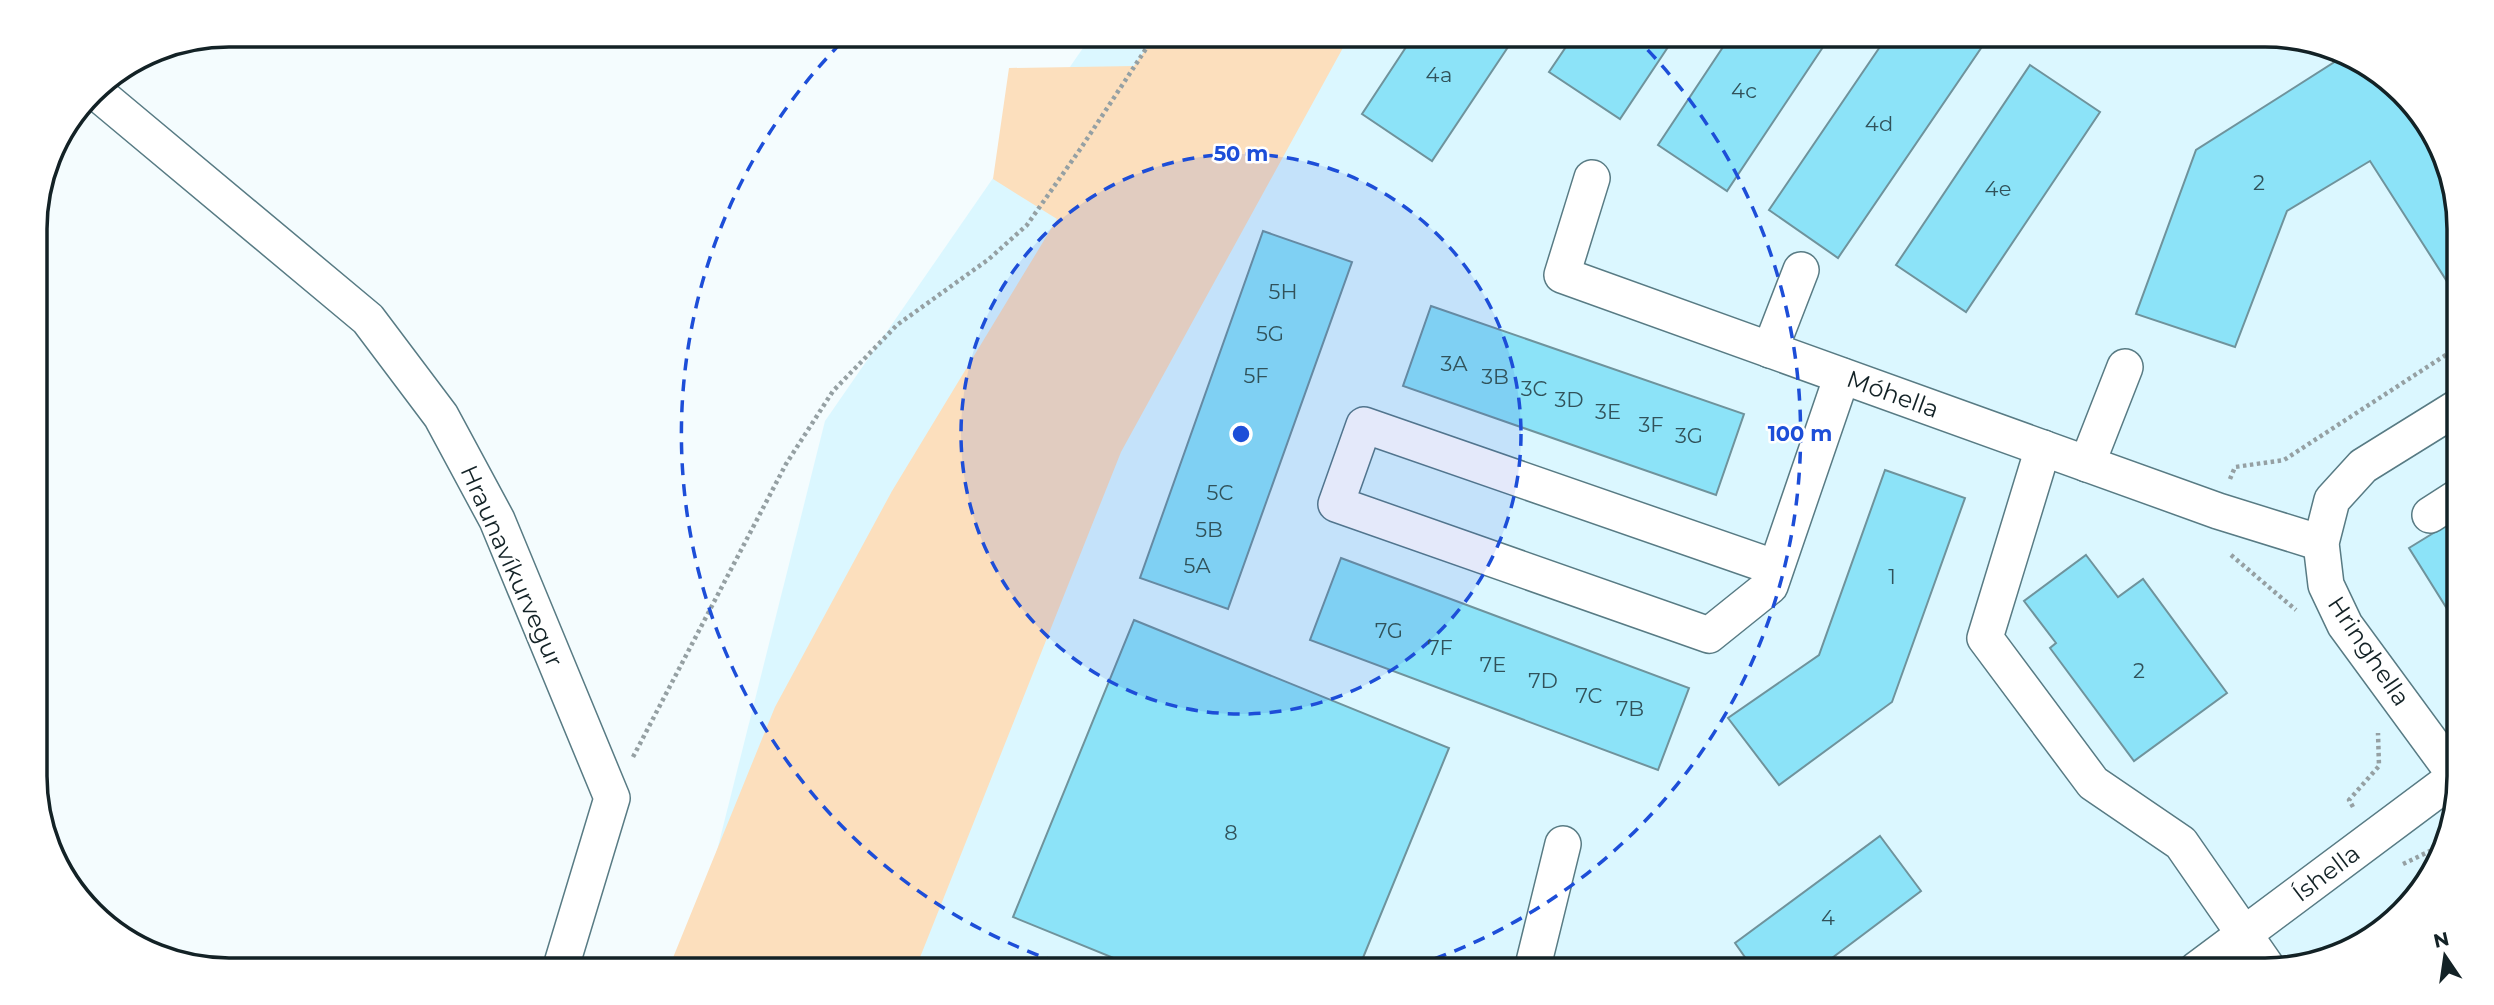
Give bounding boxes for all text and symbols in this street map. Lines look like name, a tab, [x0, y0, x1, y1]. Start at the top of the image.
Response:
house number: 4a	[1426, 62, 1452, 87]
house number: 4c	[1731, 78, 1757, 103]
house number: 4d	[1865, 111, 1893, 136]
text: 50 m	[1214, 141, 1268, 166]
house number: 2	[2253, 170, 2265, 195]
house number: 4e	[1985, 176, 2011, 201]
house number: 5H	[1269, 279, 1297, 304]
house number: 5G	[1256, 321, 1284, 346]
house number: 3A	[1441, 351, 1468, 376]
house number: 5F	[1243, 363, 1269, 388]
house number: 3B	[1481, 364, 1509, 389]
street label: Móhella	[1843, 364, 1943, 424]
house number: 3C	[1521, 376, 1547, 401]
house number: 3D	[1554, 387, 1584, 412]
house number: 3E	[1595, 399, 1621, 424]
house number: 3F	[1638, 412, 1664, 437]
text: 100 m	[1768, 421, 1832, 446]
centre of rings	[1229, 422, 1253, 446]
house number: 3G	[1675, 423, 1703, 448]
street label: Hraunavíkurvegur	[454, 461, 570, 671]
house number: 5C	[1207, 480, 1233, 505]
house number: 5B	[1195, 517, 1223, 542]
house number: 5A	[1184, 553, 1211, 578]
house number: 1	[1888, 564, 1896, 589]
street label: Hringhella	[2322, 591, 2416, 711]
house number: 7G	[1375, 618, 1403, 643]
house number: 7F	[1427, 635, 1453, 660]
house number: 7E	[1480, 652, 1506, 677]
house number: 2	[2133, 658, 2145, 683]
house number: 7D	[1528, 668, 1558, 693]
house number: 7C	[1576, 683, 1603, 708]
house number: 7B	[1616, 696, 1644, 721]
house number: 8	[1224, 820, 1238, 845]
street label: Íshella	[2287, 838, 2365, 908]
house number: 4	[1821, 905, 1835, 930]
north arrow	[2410, 921, 2480, 991]
text: N	[2431, 927, 2451, 953]

